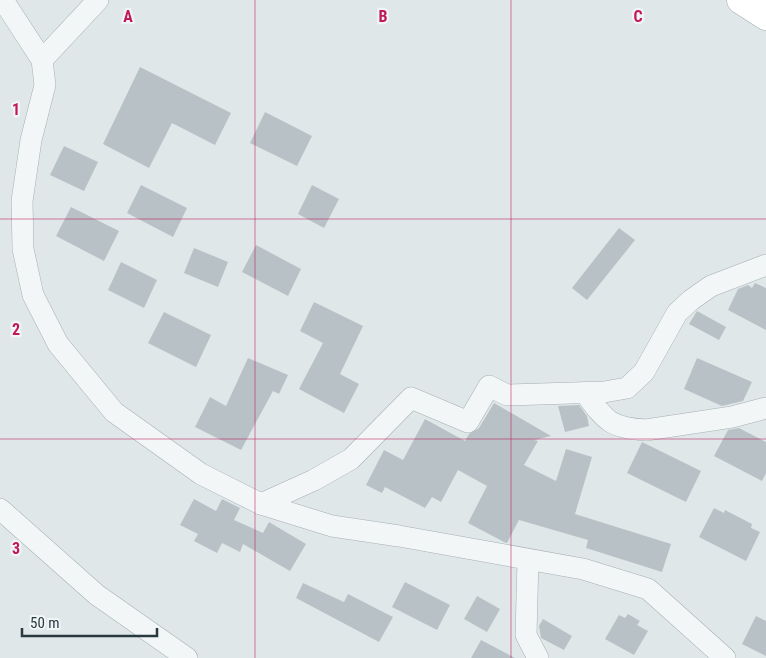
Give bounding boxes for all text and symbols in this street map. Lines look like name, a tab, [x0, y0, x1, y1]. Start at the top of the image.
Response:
text: A	[123, 7, 133, 26]
text: B	[379, 7, 388, 26]
text: C	[633, 7, 643, 26]
text: 1	[12, 100, 20, 119]
text: 2	[12, 320, 20, 339]
text: 3	[12, 539, 20, 558]
scale bar	[22, 606, 158, 638]
text: 50 m	[30, 614, 60, 632]

